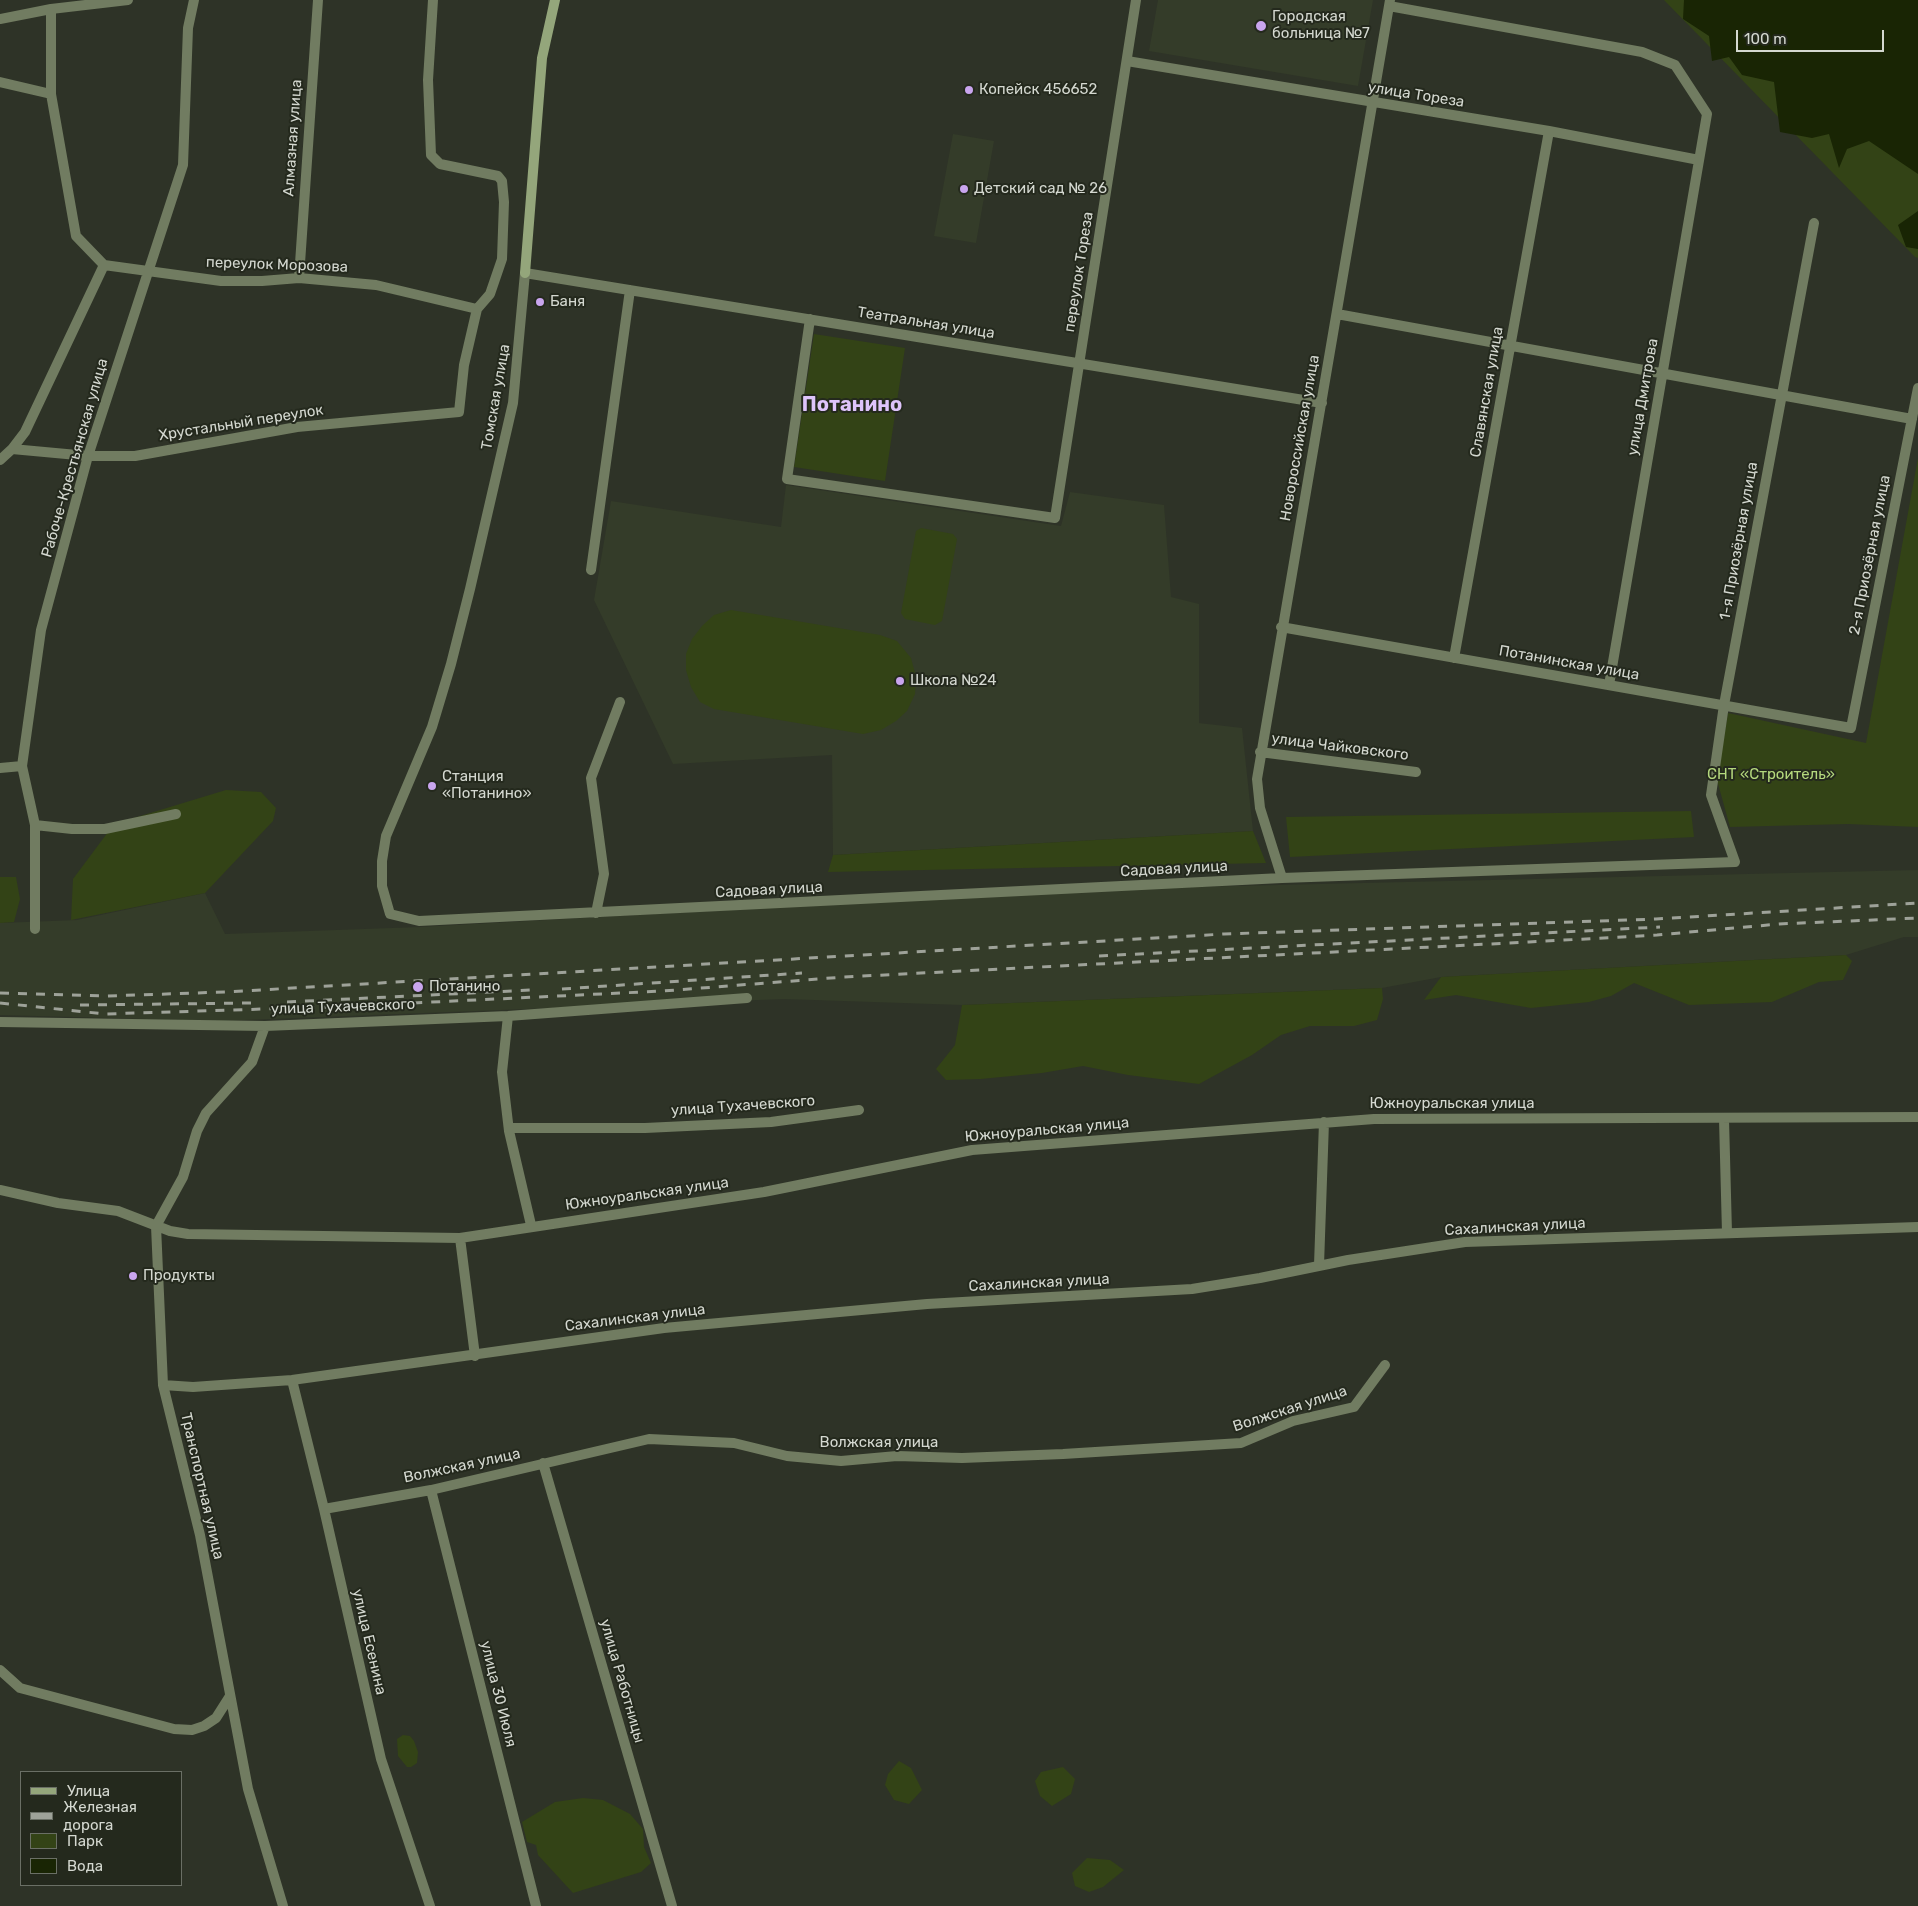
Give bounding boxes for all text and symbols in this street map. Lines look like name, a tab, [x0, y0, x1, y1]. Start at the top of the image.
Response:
place label: Городская больница №7	[1272, 8, 1370, 43]
marker: Городская больница №7	[1254, 19, 1268, 33]
scale bar	[1738, 20, 1886, 52]
text: 100 m	[1744, 30, 1786, 48]
street label: улица Тореза	[1366, 78, 1466, 112]
street label: Алмазная улица	[280, 79, 306, 197]
place label: Копейск 456652	[979, 81, 1097, 99]
marker: Копейск 456652	[963, 84, 975, 96]
place label: Детский сад № 26	[974, 180, 1107, 198]
marker: Детский сад № 26	[958, 183, 970, 195]
street label: переулок Тореза	[1061, 210, 1097, 334]
street label: переулок Морозова	[206, 254, 348, 276]
place label: Баня	[550, 293, 585, 311]
marker: Баня	[534, 296, 546, 308]
street label: Театральная улица	[856, 303, 996, 343]
street label: Славянская улица	[1467, 325, 1507, 459]
street label: улица Дмитрова	[1624, 337, 1662, 457]
street label: Томская улица	[478, 343, 514, 451]
street label: Новороссийская улица	[1277, 354, 1323, 522]
street label: Рабоче-Крестьянская улица	[38, 356, 112, 560]
district label: Потанино	[802, 393, 902, 417]
street label: Хрустальный переулок	[157, 401, 325, 445]
street label: 1-я Приозёрная улица	[1716, 460, 1762, 622]
street label: 2-я Приозёрная улица	[1846, 474, 1894, 636]
street label: Потанинская улица	[1497, 642, 1641, 684]
place label: Школа №24	[910, 672, 997, 690]
marker: Школа №24	[894, 675, 906, 687]
street label: улица Чайковского	[1270, 730, 1410, 764]
park label: СНТ «Строитель»	[1707, 766, 1835, 784]
place label: Станция «Потанино»	[442, 768, 532, 803]
marker: Станция «Потанино»	[426, 780, 438, 792]
street label: Садовая улица	[1120, 857, 1228, 881]
street label: Садовая улица	[715, 878, 823, 902]
place label: Потанино	[429, 978, 500, 996]
marker: Потанино	[411, 980, 425, 994]
street label: улица Тухачевского	[270, 995, 416, 1019]
street label: улица Тухачевского	[670, 1092, 816, 1120]
street label: Южноуральская улица	[1370, 1095, 1534, 1113]
street label: Южноуральская улица	[964, 1114, 1130, 1146]
street label: Южноуральская улица	[564, 1174, 730, 1214]
street label: Сахалинская улица	[1444, 1214, 1586, 1240]
place label: Продукты	[143, 1267, 215, 1285]
marker: Продукты	[127, 1270, 139, 1282]
street label: Сахалинская улица	[968, 1270, 1110, 1296]
street label: Сахалинская улица	[564, 1300, 706, 1336]
street label: Волжская улица	[1231, 1382, 1349, 1436]
street label: Транспортная улица	[176, 1411, 228, 1561]
street label: Волжская улица	[820, 1434, 938, 1452]
street label: Волжская улица	[402, 1445, 522, 1487]
street label: улица Есенина	[348, 1587, 390, 1697]
street label: улица Работницы	[596, 1617, 648, 1745]
street label: улица 30 Июля	[476, 1639, 520, 1749]
legend	[20, 1771, 182, 1886]
text: Улица	[67, 1782, 110, 1800]
text: Железная дорога	[63, 1798, 137, 1834]
text: Парк	[67, 1832, 103, 1850]
text: Вода	[67, 1857, 103, 1875]

